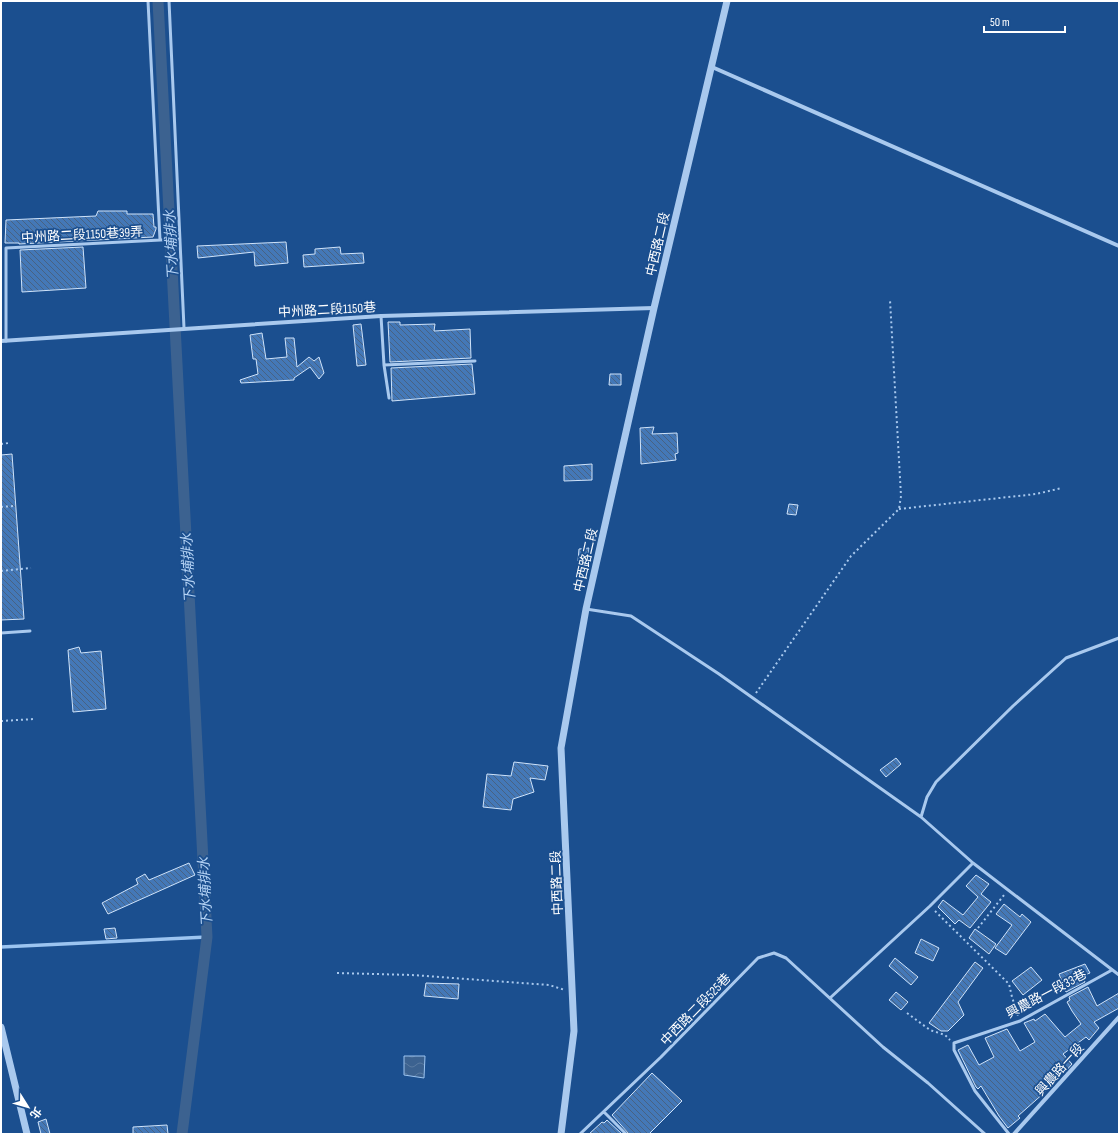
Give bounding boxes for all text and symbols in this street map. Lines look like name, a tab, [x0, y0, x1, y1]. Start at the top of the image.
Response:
scale bar	[984, 8, 1065, 34]
text: 50 m	[990, 15, 1010, 30]
water label: 下水埔排水	[161, 209, 182, 280]
street label: 中西路二段	[643, 211, 673, 278]
street label: 中州路二段1150巷39弄	[21, 224, 144, 246]
street label: 中州路二段1150巷	[278, 299, 376, 321]
street label: 中西路二段	[571, 527, 601, 594]
water label: 下水埔排水	[178, 532, 199, 603]
street label: 中西路二段	[548, 850, 566, 916]
water label: 下水埔排水	[195, 856, 216, 927]
street label: 興農路一段33巷	[1003, 966, 1089, 1022]
street label: 中西路二段525巷	[657, 970, 734, 1049]
street label: 興農路一段	[1032, 1040, 1087, 1099]
north arrow	[8, 1087, 48, 1127]
text: 北	[27, 1104, 44, 1121]

